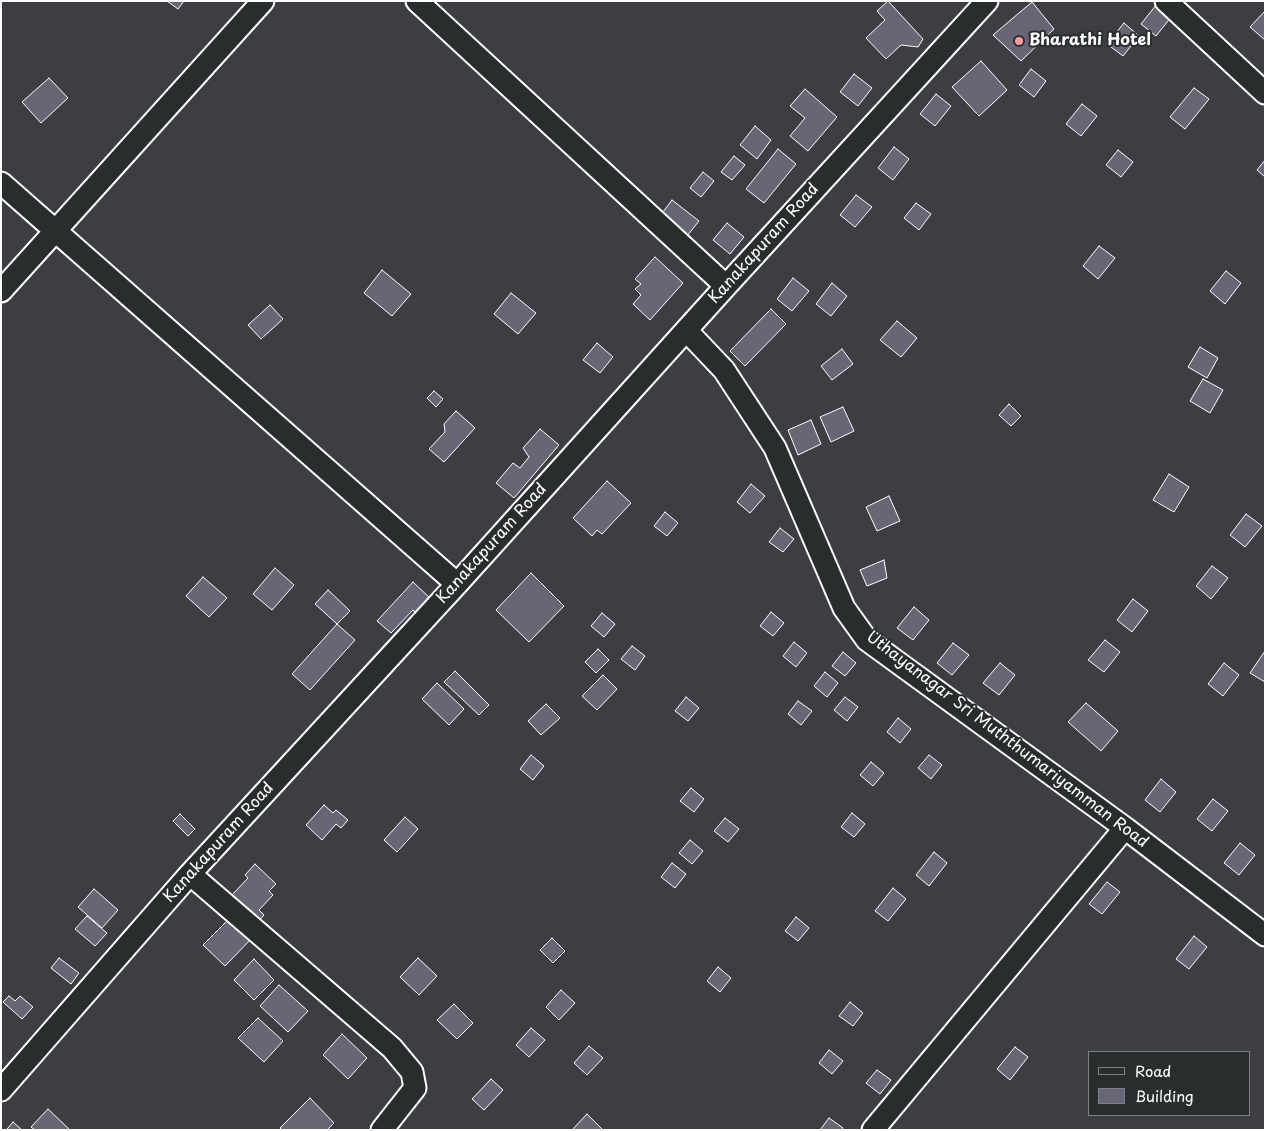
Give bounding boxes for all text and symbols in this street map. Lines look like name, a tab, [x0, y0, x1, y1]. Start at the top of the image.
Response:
place label: Bharathi Hotel	[1029, 31, 1151, 51]
marker: Bharathi Hotel	[1013, 35, 1025, 47]
street label: Kanakapuram Road	[705, 180, 823, 308]
street label: Kanakapuram Road	[433, 480, 551, 608]
street label: Uthayanagar Sri Muththumariyamman Road	[862, 628, 1152, 852]
street label: Kanakapuram Road	[160, 779, 278, 907]
legend	[1088, 1051, 1251, 1116]
text: Road	[1135, 1059, 1171, 1082]
text: Building	[1135, 1084, 1194, 1107]

